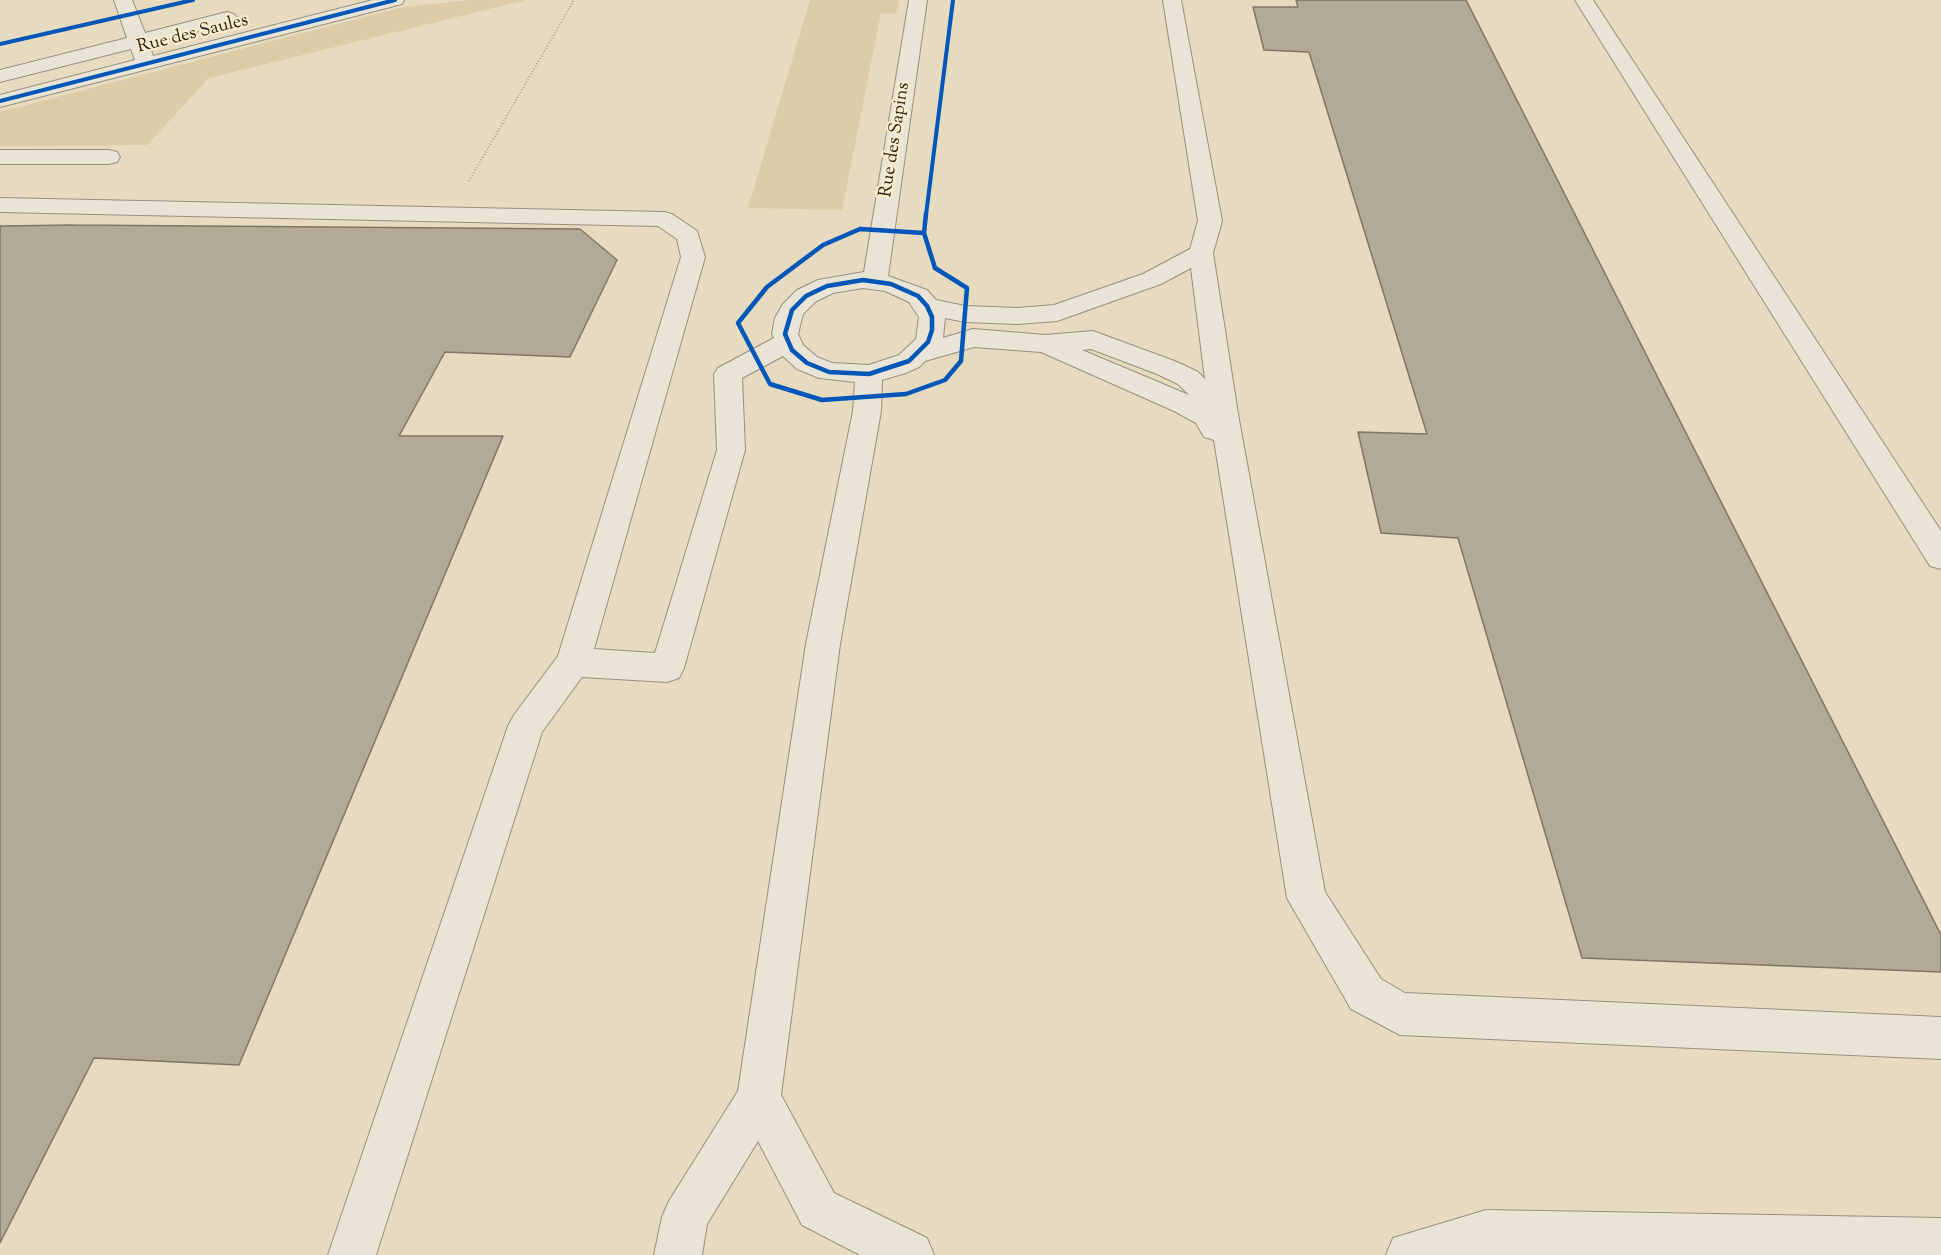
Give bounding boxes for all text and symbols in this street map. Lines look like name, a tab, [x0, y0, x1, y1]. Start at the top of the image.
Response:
street label: Rue des Saules	[135, 11, 251, 59]
street label: Rue des Sapins	[876, 81, 916, 199]

